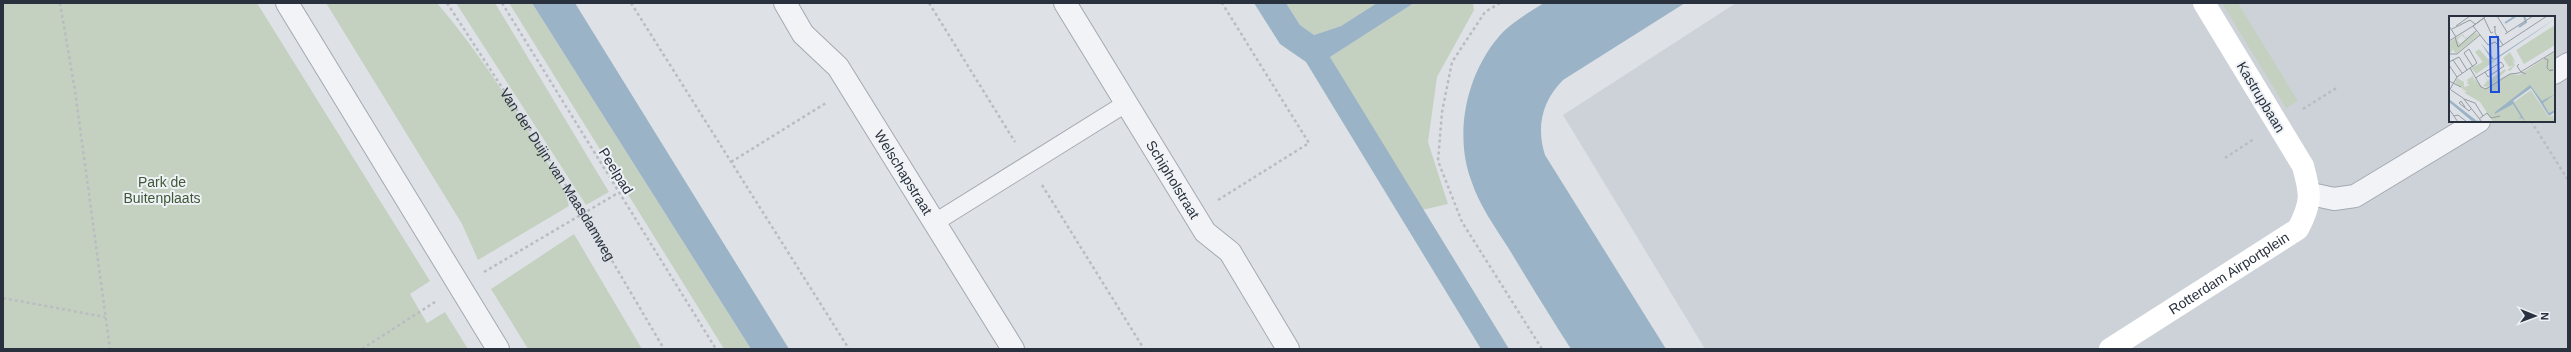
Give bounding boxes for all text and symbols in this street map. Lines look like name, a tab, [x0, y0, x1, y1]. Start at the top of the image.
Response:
inset map	[2449, 16, 2555, 122]
street label: Kastrupbaan	[2234, 59, 2288, 135]
street label: Van der Duijn van Maasdamweg	[497, 85, 618, 264]
street label: Welschapstraat	[871, 127, 936, 218]
street label: Schipholstraat	[1143, 138, 1203, 222]
street label: Peelpad	[596, 145, 636, 197]
park label: Park de Buitenplaats	[123, 174, 201, 206]
street label: Rotterdam Airportplein	[2166, 229, 2292, 317]
north arrow	[2515, 296, 2555, 336]
text: N	[2539, 312, 2551, 320]

